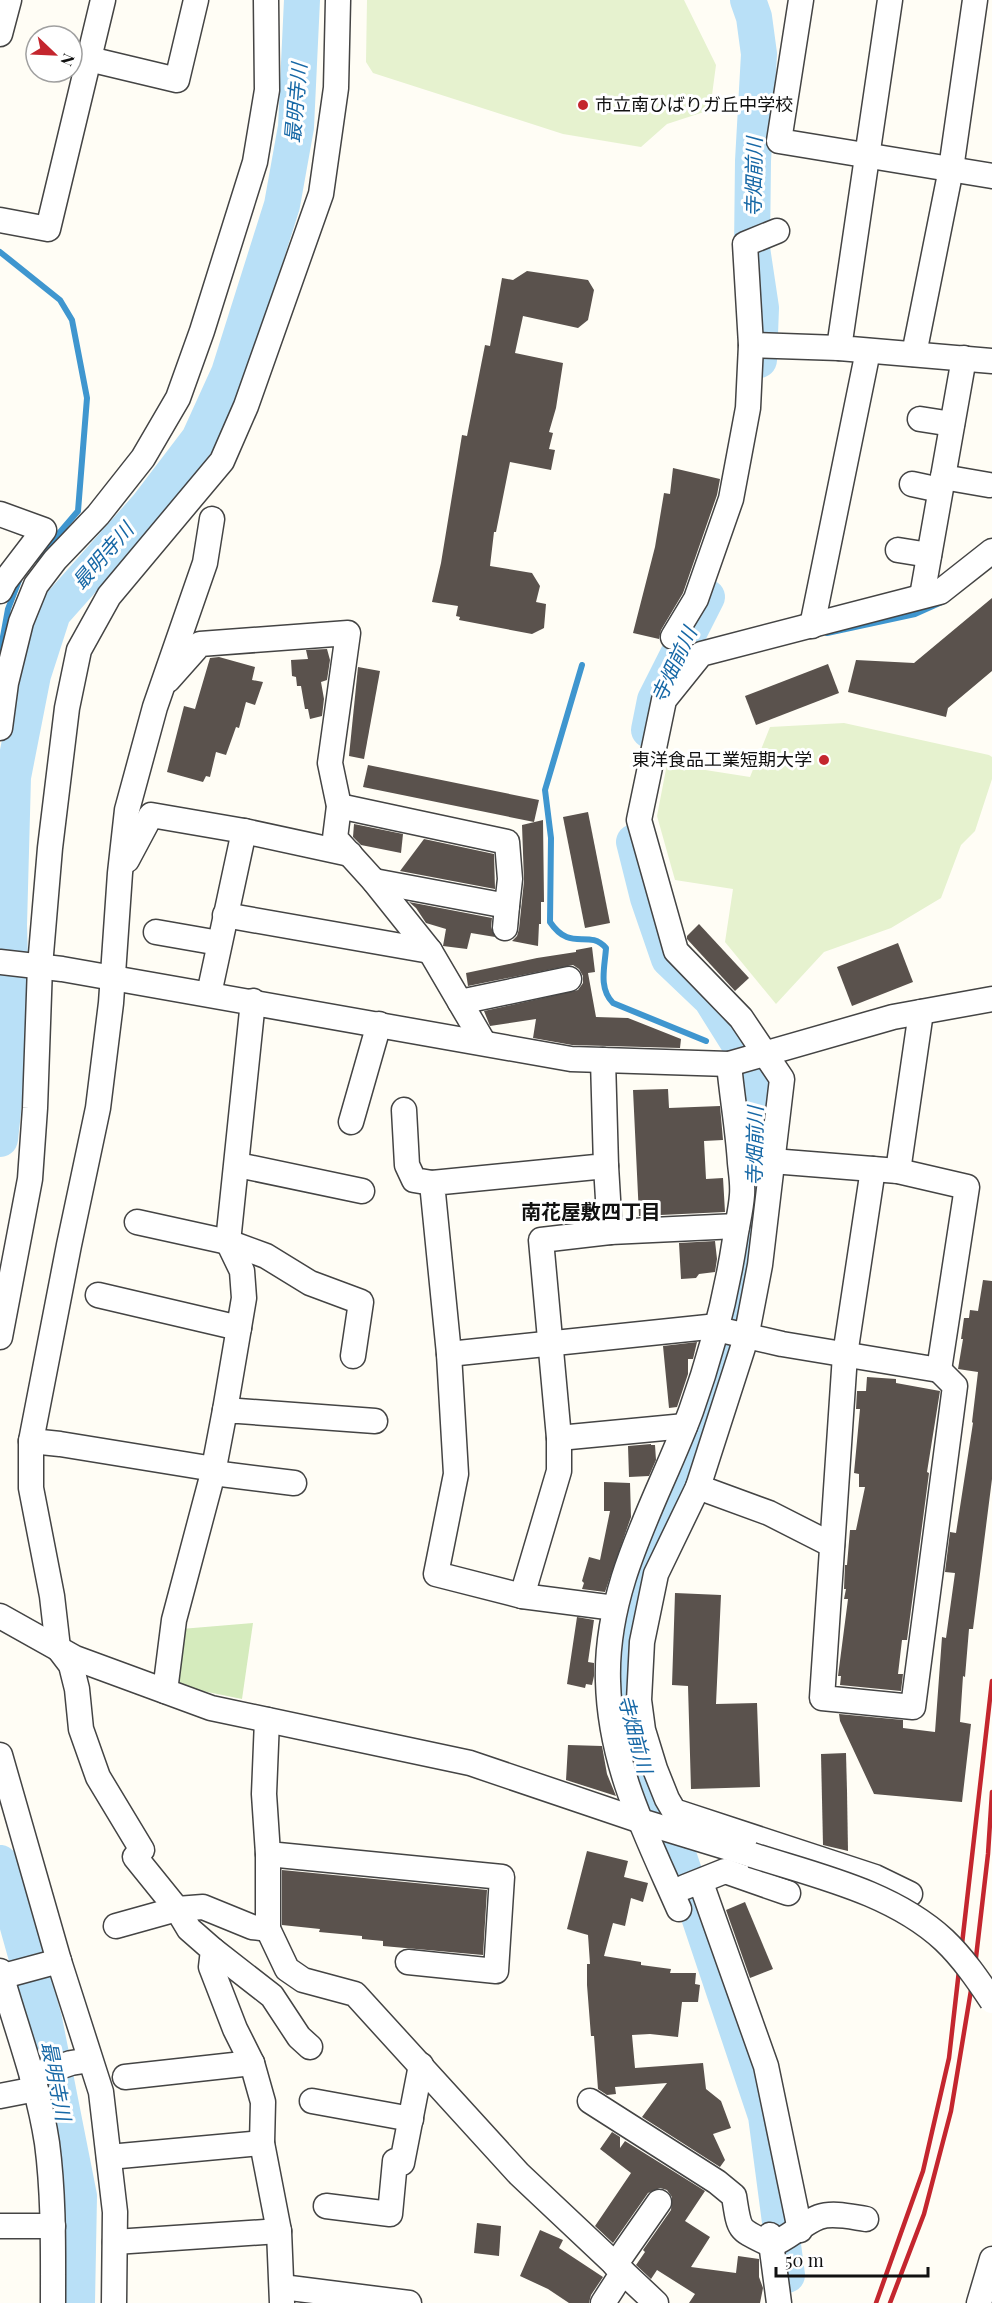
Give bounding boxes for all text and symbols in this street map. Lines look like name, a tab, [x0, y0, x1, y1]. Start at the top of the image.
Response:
north arrow	[24, 24, 84, 84]
text: N	[56, 51, 80, 70]
water label: 最明寺川	[278, 60, 312, 144]
place label: 市立南ひばりガ丘中学校	[595, 92, 793, 116]
marker: 市立南ひばりガ丘中学校	[576, 98, 590, 112]
water label: 寺畑前川	[738, 135, 767, 217]
water label: 最明寺川	[65, 514, 140, 594]
water label: 寺畑前川	[644, 621, 703, 706]
place label: 東洋食品工業短期大学	[632, 747, 812, 771]
marker: 東洋食品工業短期大学	[817, 753, 831, 767]
water label: 寺畑前川	[739, 1104, 768, 1186]
district label: 南花屋敷四丁目	[521, 1197, 661, 1224]
water label: 寺畑前川	[613, 1691, 660, 1778]
water label: 最明寺川	[37, 2039, 79, 2125]
scale bar	[776, 2240, 928, 2278]
text: 50 m	[785, 2248, 824, 2272]

